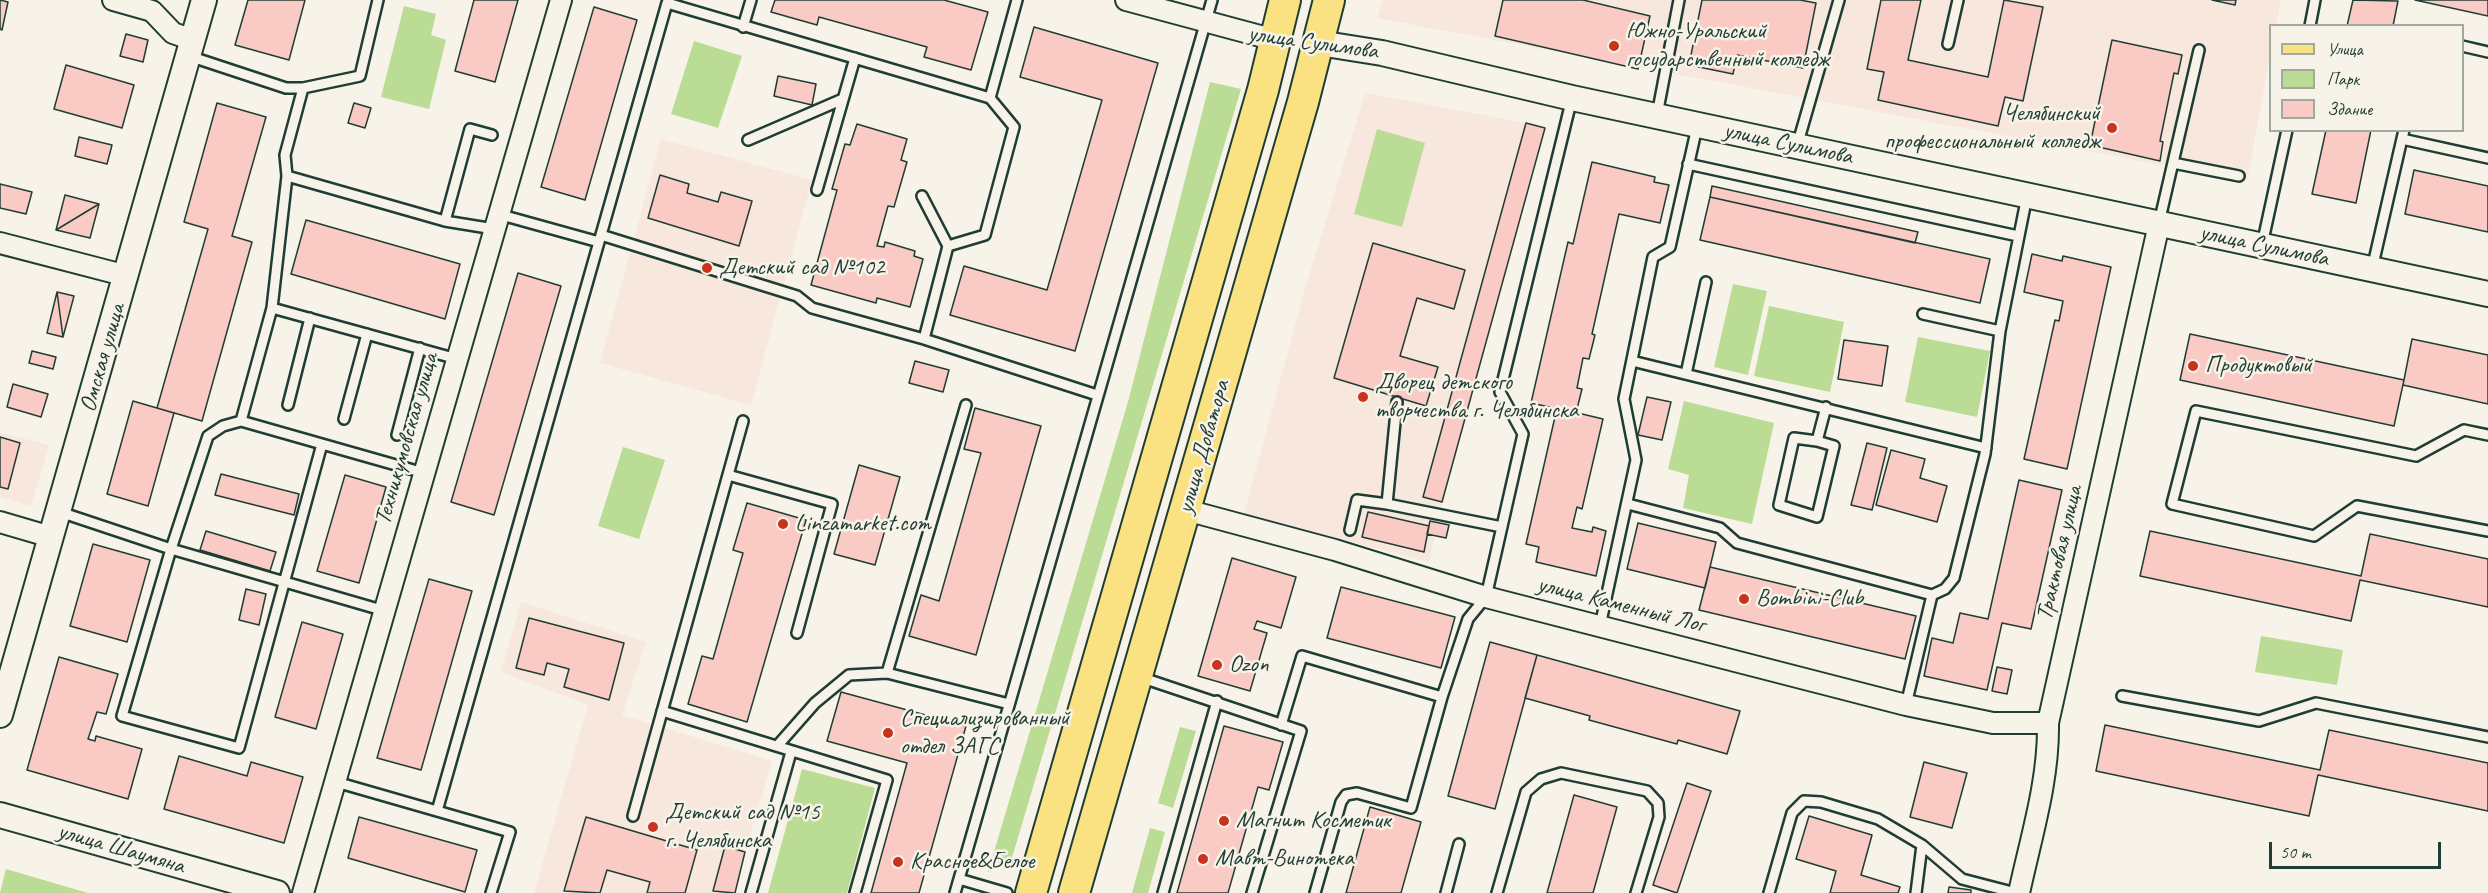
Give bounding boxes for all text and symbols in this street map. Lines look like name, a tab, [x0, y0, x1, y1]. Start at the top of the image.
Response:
place label: Южно-Уральский государственный колледж	[1626, 18, 1829, 74]
street label: улица Сулимова	[1246, 20, 1380, 66]
legend	[2269, 24, 2464, 132]
text: Улица	[2327, 38, 2363, 60]
marker: Южно-Уральский государственный колледж	[1607, 39, 1621, 53]
text: Парк	[2327, 68, 2359, 90]
text: Здание	[2327, 98, 2372, 120]
place label: Челябинский профессиональный колледж	[1884, 100, 2100, 156]
street label: улица Сулимова	[1721, 116, 1855, 172]
marker: Челябинский профессиональный колледж	[2105, 121, 2119, 135]
street label: улица Сулимова	[2197, 218, 2331, 274]
place label: Детский сад №102	[719, 254, 885, 282]
marker: Детский сад №102	[700, 261, 714, 275]
street label: Омская улица	[74, 300, 132, 416]
street label: Техникумовская улица	[369, 350, 445, 528]
place label: Продуктовый	[2205, 352, 2312, 380]
marker: Продуктовый	[2186, 359, 2200, 373]
place label: Дворец детского творчества г. Челябинска	[1375, 369, 1578, 425]
street label: улица Доватора	[1171, 377, 1237, 517]
marker: Дворец детского творчества г. Челябинска	[1356, 390, 1370, 404]
street label: Трактовая улица	[2031, 483, 2089, 623]
place label: Linzamarket.com	[795, 510, 931, 538]
marker: Linzamarket.com	[776, 517, 790, 531]
street label: улица Каменный Лог	[1534, 570, 1708, 640]
place label: Bombini-Club	[1756, 585, 1863, 613]
marker: Bombini-Club	[1737, 592, 1751, 606]
place label: Ozon	[1229, 651, 1268, 679]
marker: Ozon	[1210, 658, 1224, 672]
place label: Специализированный отдел ЗАГС	[900, 705, 1070, 761]
marker: Специализированный отдел ЗАГС	[881, 726, 895, 740]
place label: Детский сад №15 г. Челябинска	[665, 799, 820, 855]
place label: Магнит Косметик	[1236, 807, 1390, 835]
marker: Магнит Косметик	[1217, 814, 1231, 828]
street label: улица Шаумяна	[54, 817, 188, 881]
marker: Детский сад №15 г. Челябинска	[646, 820, 660, 834]
scale bar	[2272, 830, 2444, 868]
text: 50 m	[2280, 841, 2311, 863]
place label: Мавт-Винотека	[1215, 845, 1354, 873]
place label: Красное&Белое	[910, 848, 1034, 876]
marker: Мавт-Винотека	[1196, 852, 1210, 866]
marker: Красное&Белое	[891, 855, 905, 869]

